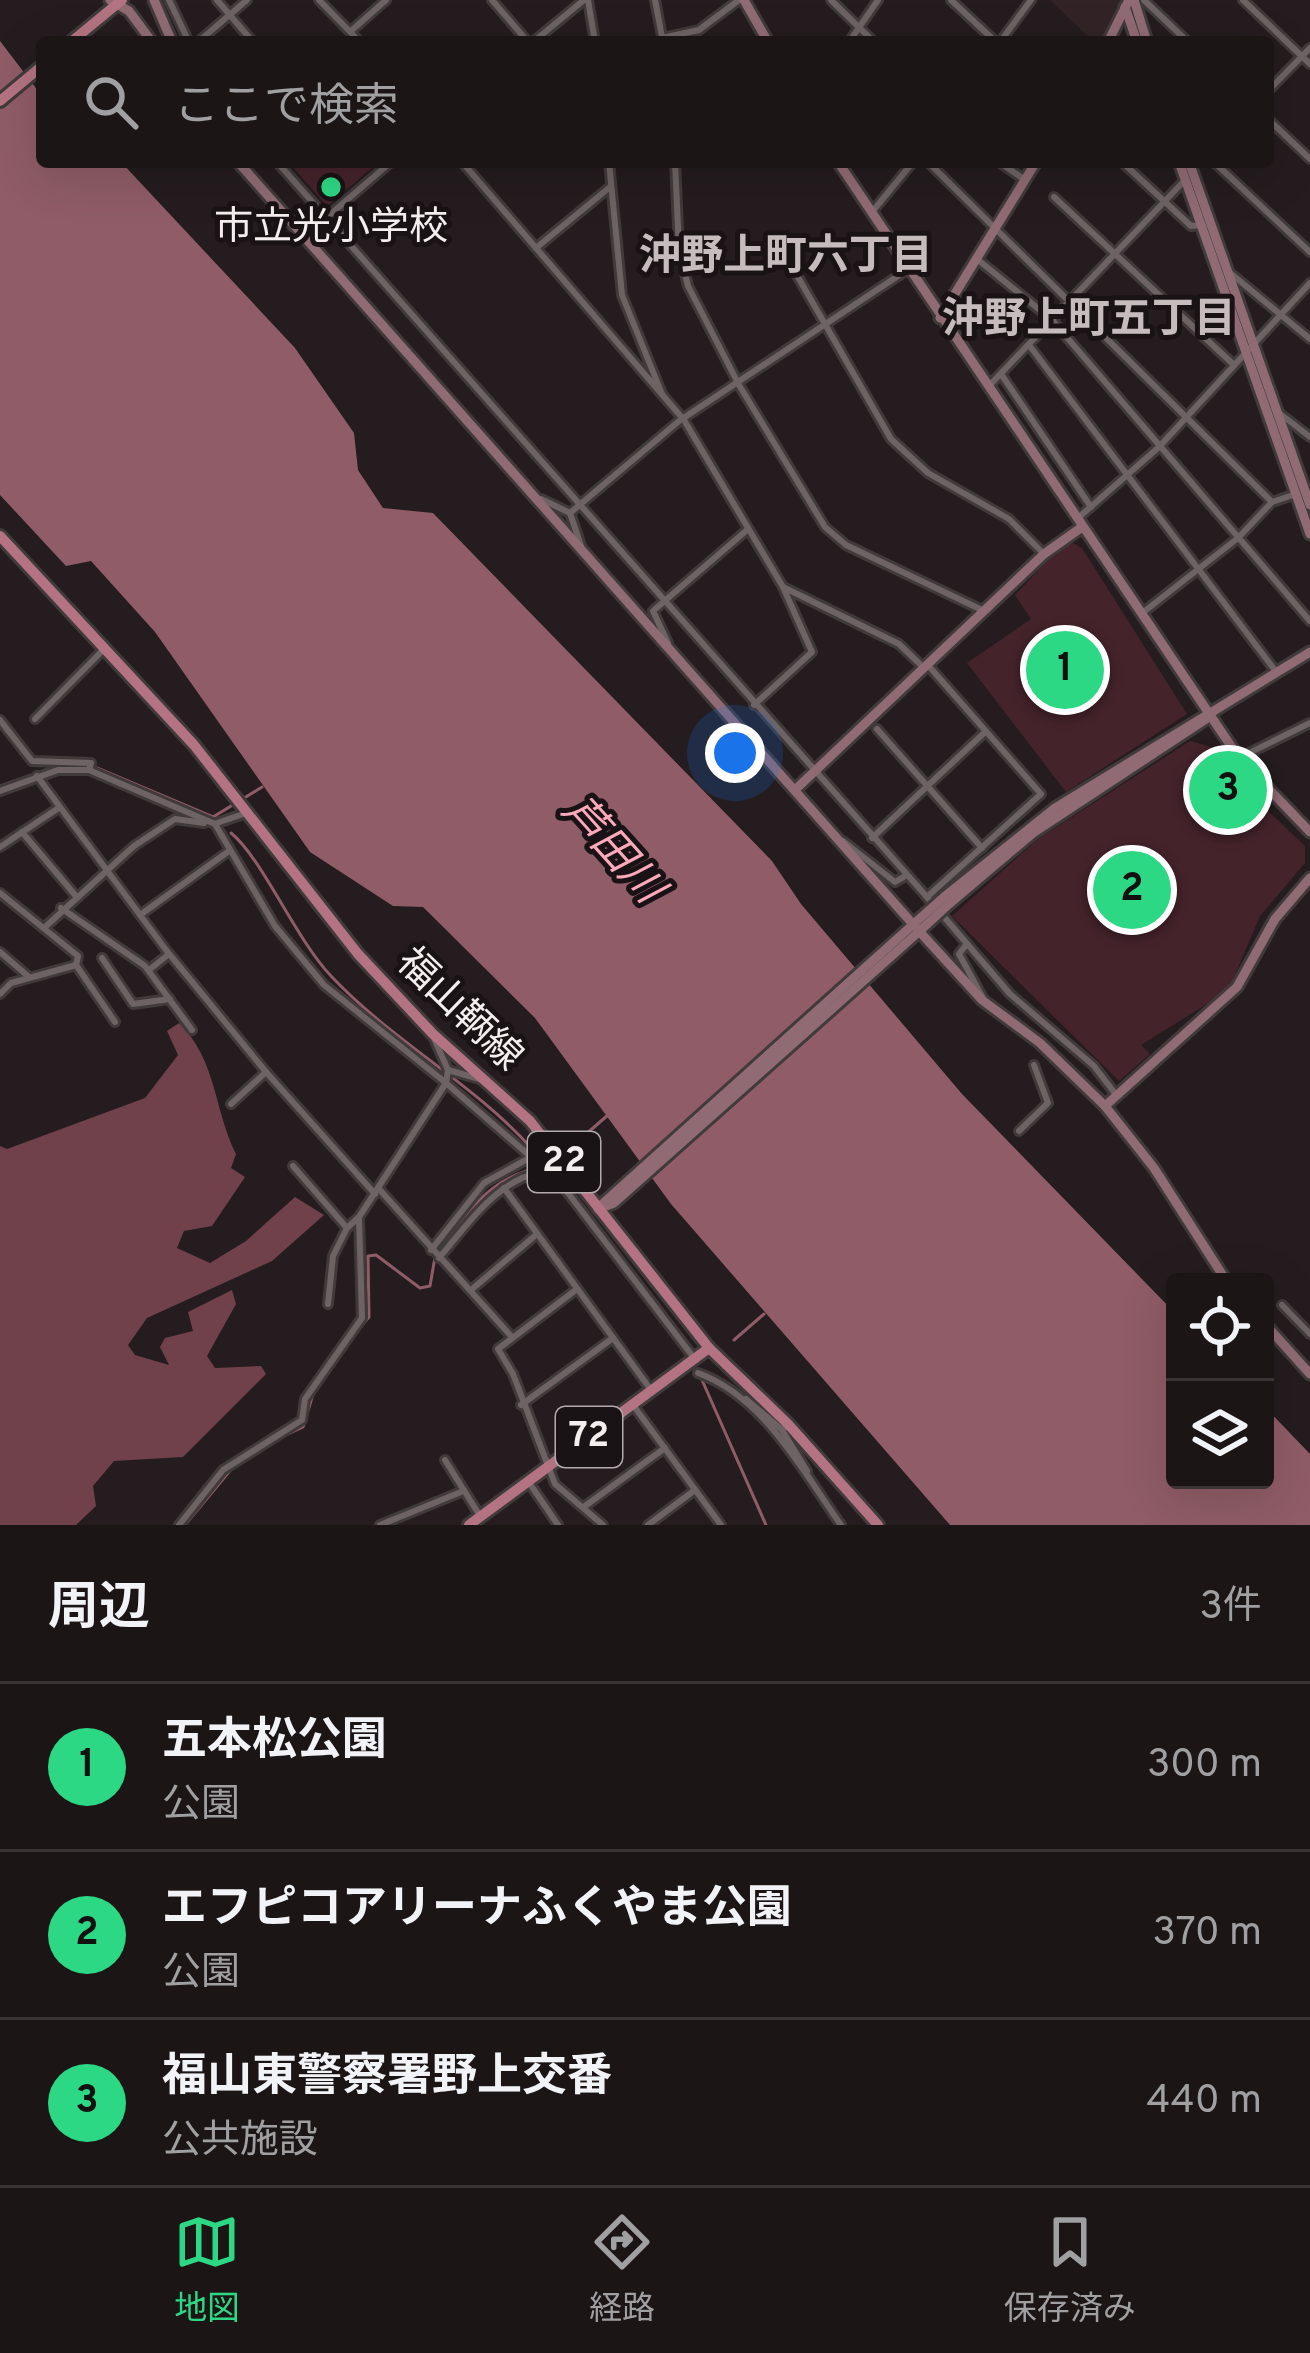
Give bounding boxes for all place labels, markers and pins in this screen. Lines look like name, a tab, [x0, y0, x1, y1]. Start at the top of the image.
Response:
marker: 市立光小学校	[318, 174, 344, 200]
place label: 市立光小学校	[214, 205, 448, 254]
pin: 1	[1026, 625, 1104, 715]
pin: 3	[1189, 745, 1267, 835]
pin: 2	[1093, 845, 1171, 935]

